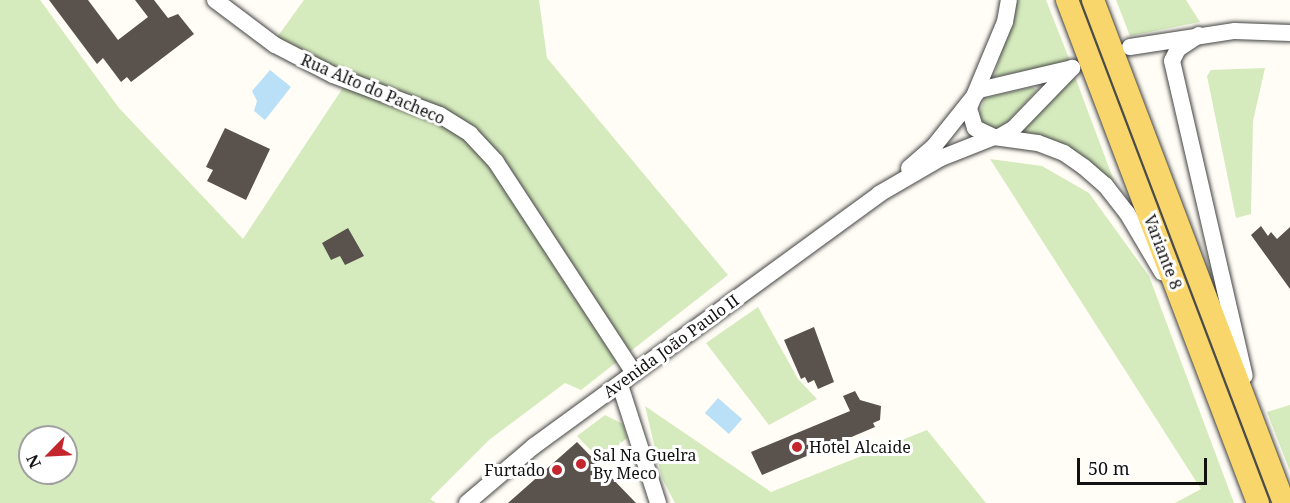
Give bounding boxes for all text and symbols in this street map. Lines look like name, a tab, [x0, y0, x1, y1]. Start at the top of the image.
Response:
street label: Rua Alto do Pacheco	[298, 50, 448, 128]
street label: Variante 8	[1140, 212, 1186, 292]
street label: Avenida João Paulo II	[599, 290, 743, 402]
north arrow	[18, 425, 78, 485]
place label: Hotel Alcaide	[809, 437, 911, 457]
marker: Hotel Alcaide	[790, 440, 804, 454]
place label: Sal Na Guelra By Meco	[593, 445, 697, 483]
scale bar	[1080, 446, 1210, 484]
text: N	[21, 451, 46, 472]
text: 50 m	[1088, 456, 1130, 480]
marker: Sal Na Guelra By Meco	[574, 457, 588, 471]
place label: Furtado	[484, 460, 545, 480]
marker: Furtado	[550, 463, 564, 477]

